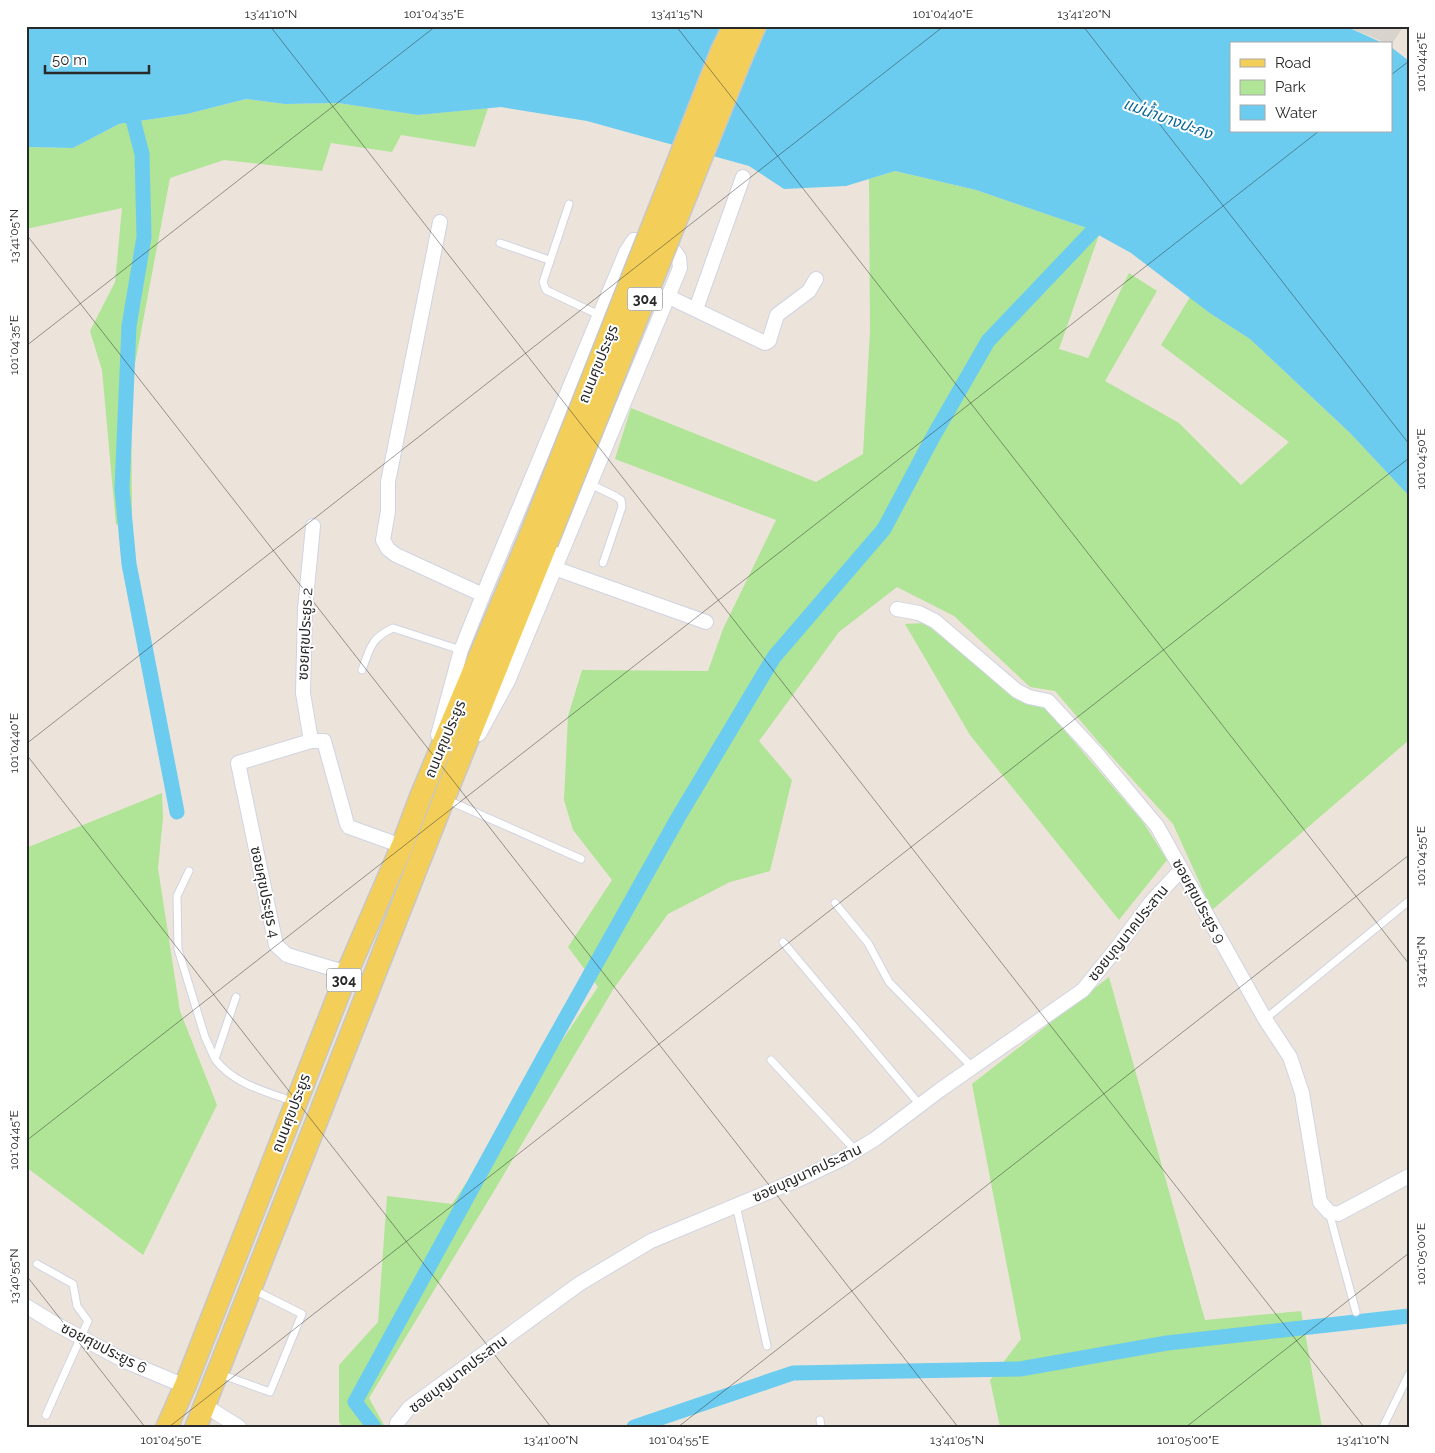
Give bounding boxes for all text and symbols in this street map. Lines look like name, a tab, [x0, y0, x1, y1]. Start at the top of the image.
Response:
text: 13°41'10"N	[245, 7, 297, 21]
text: 101°04'35"E	[404, 7, 464, 21]
text: 13°41'15"N	[651, 7, 703, 21]
text: 101°04'40"E	[913, 7, 973, 21]
text: 13°41'20"N	[1057, 7, 1111, 21]
text: 101°04'45"E	[1414, 32, 1428, 92]
scale bar	[45, 42, 149, 74]
legend	[1230, 42, 1392, 132]
text: 50 m	[52, 51, 87, 69]
text: Road	[1275, 54, 1311, 72]
text: Park	[1275, 78, 1306, 96]
water label: แม่น้ำบางปะกง	[1121, 92, 1217, 144]
text: Water	[1275, 104, 1318, 122]
text: 13°41'05"N	[7, 209, 21, 263]
road number: 304	[628, 288, 662, 310]
text: 101°04'35"E	[7, 315, 21, 375]
street label: ถนนศุขประยูร	[574, 322, 622, 406]
text: 101°04'50"E	[1414, 429, 1428, 489]
street label: ซอยศุขประยูร 2	[294, 587, 316, 681]
street label: ถนนศุขประยูร	[421, 697, 469, 781]
text: 101°04'40"E	[7, 713, 21, 773]
text: 101°04'55"E	[1414, 826, 1428, 886]
street label: ซอยศุขประยูร 4	[247, 845, 283, 939]
street label: ซอยศุขประยูร 9	[1168, 856, 1230, 947]
street label: ซอยบุญนาคประสาน	[1084, 881, 1172, 985]
text: 13°41'15"N	[1414, 936, 1428, 988]
road number: 304	[326, 968, 362, 992]
street label: ถนนศุขประยูร	[268, 1071, 314, 1155]
text: 101°04'45"E	[7, 1110, 21, 1170]
street label: ซอยบุญนาคประสาน	[750, 1140, 864, 1206]
text: 101°05'00"E	[1414, 1223, 1428, 1285]
text: 13°40'55"N	[7, 1248, 21, 1304]
street label: ซอยศุขประยูร 6	[58, 1319, 150, 1377]
street label: ซอยบุญนาคประสาน	[405, 1331, 511, 1417]
text: 101°04'50"E	[141, 1433, 201, 1447]
text: 13°41'00"N	[524, 1433, 578, 1447]
text: 101°04'55"E	[649, 1433, 709, 1447]
text: 13°41'05"N	[930, 1433, 984, 1447]
text: 101°05'00"E	[1157, 1433, 1219, 1447]
text: 13°41'10"N	[1337, 1433, 1389, 1447]

